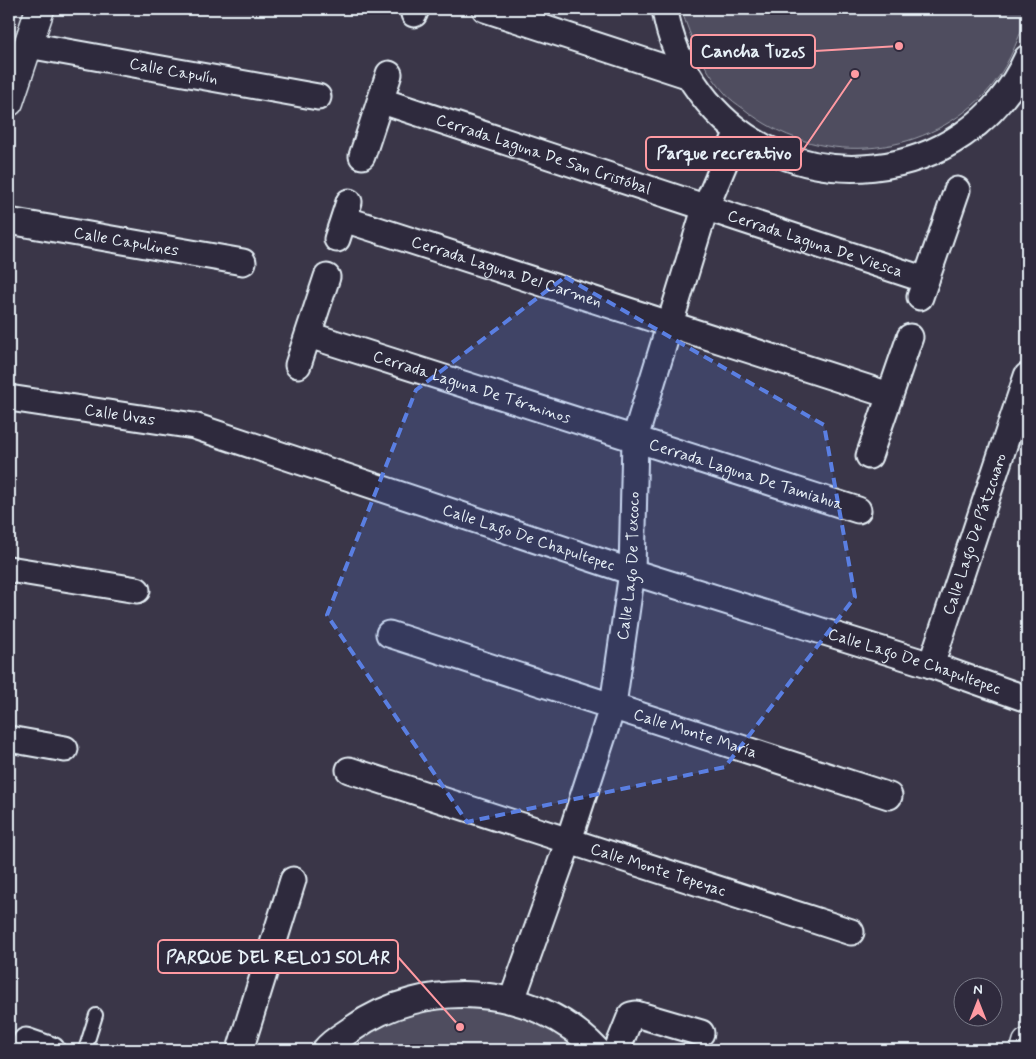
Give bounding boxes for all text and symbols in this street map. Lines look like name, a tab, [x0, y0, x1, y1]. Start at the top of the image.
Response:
callout: Cancha Tuzos	[691, 35, 815, 68]
text: Cancha Tuzos	[701, 40, 805, 64]
street label: Calle Capulín	[128, 53, 220, 89]
street label: Cerrada Laguna De San Cristóbal	[433, 109, 654, 199]
callout: Parque recreativo	[646, 137, 801, 170]
text: Parque recreativo	[656, 142, 792, 166]
street label: Cerrada Laguna De Viesca	[725, 205, 906, 282]
street label: Calle Capulines	[72, 222, 180, 261]
street label: Cerrada Laguna Del Carmen	[409, 231, 605, 312]
street label: Cerrada Laguna De Términos	[370, 346, 573, 428]
street label: Calle Uvas	[83, 399, 157, 430]
street label: Cerrada Laguna De Tamiahua	[646, 434, 847, 515]
street label: Calle Lago De Pátzcuaro	[938, 450, 1011, 618]
street label: Calle Lago De Texcoco	[612, 491, 644, 641]
street label: Calle Lago De Chapultepec	[440, 499, 618, 576]
street label: Calle Lago De Chapultepec	[825, 623, 1004, 700]
street label: Calle Monte María	[631, 703, 760, 763]
street label: Calle Monte Tepeyac	[588, 838, 729, 902]
callout: PARQUE DEL RELOJ SOLAR	[158, 940, 398, 973]
text: PARQUE DEL RELOJ SOLAR	[166, 946, 390, 970]
north arrow	[954, 976, 1004, 1026]
text: N	[973, 981, 983, 999]

